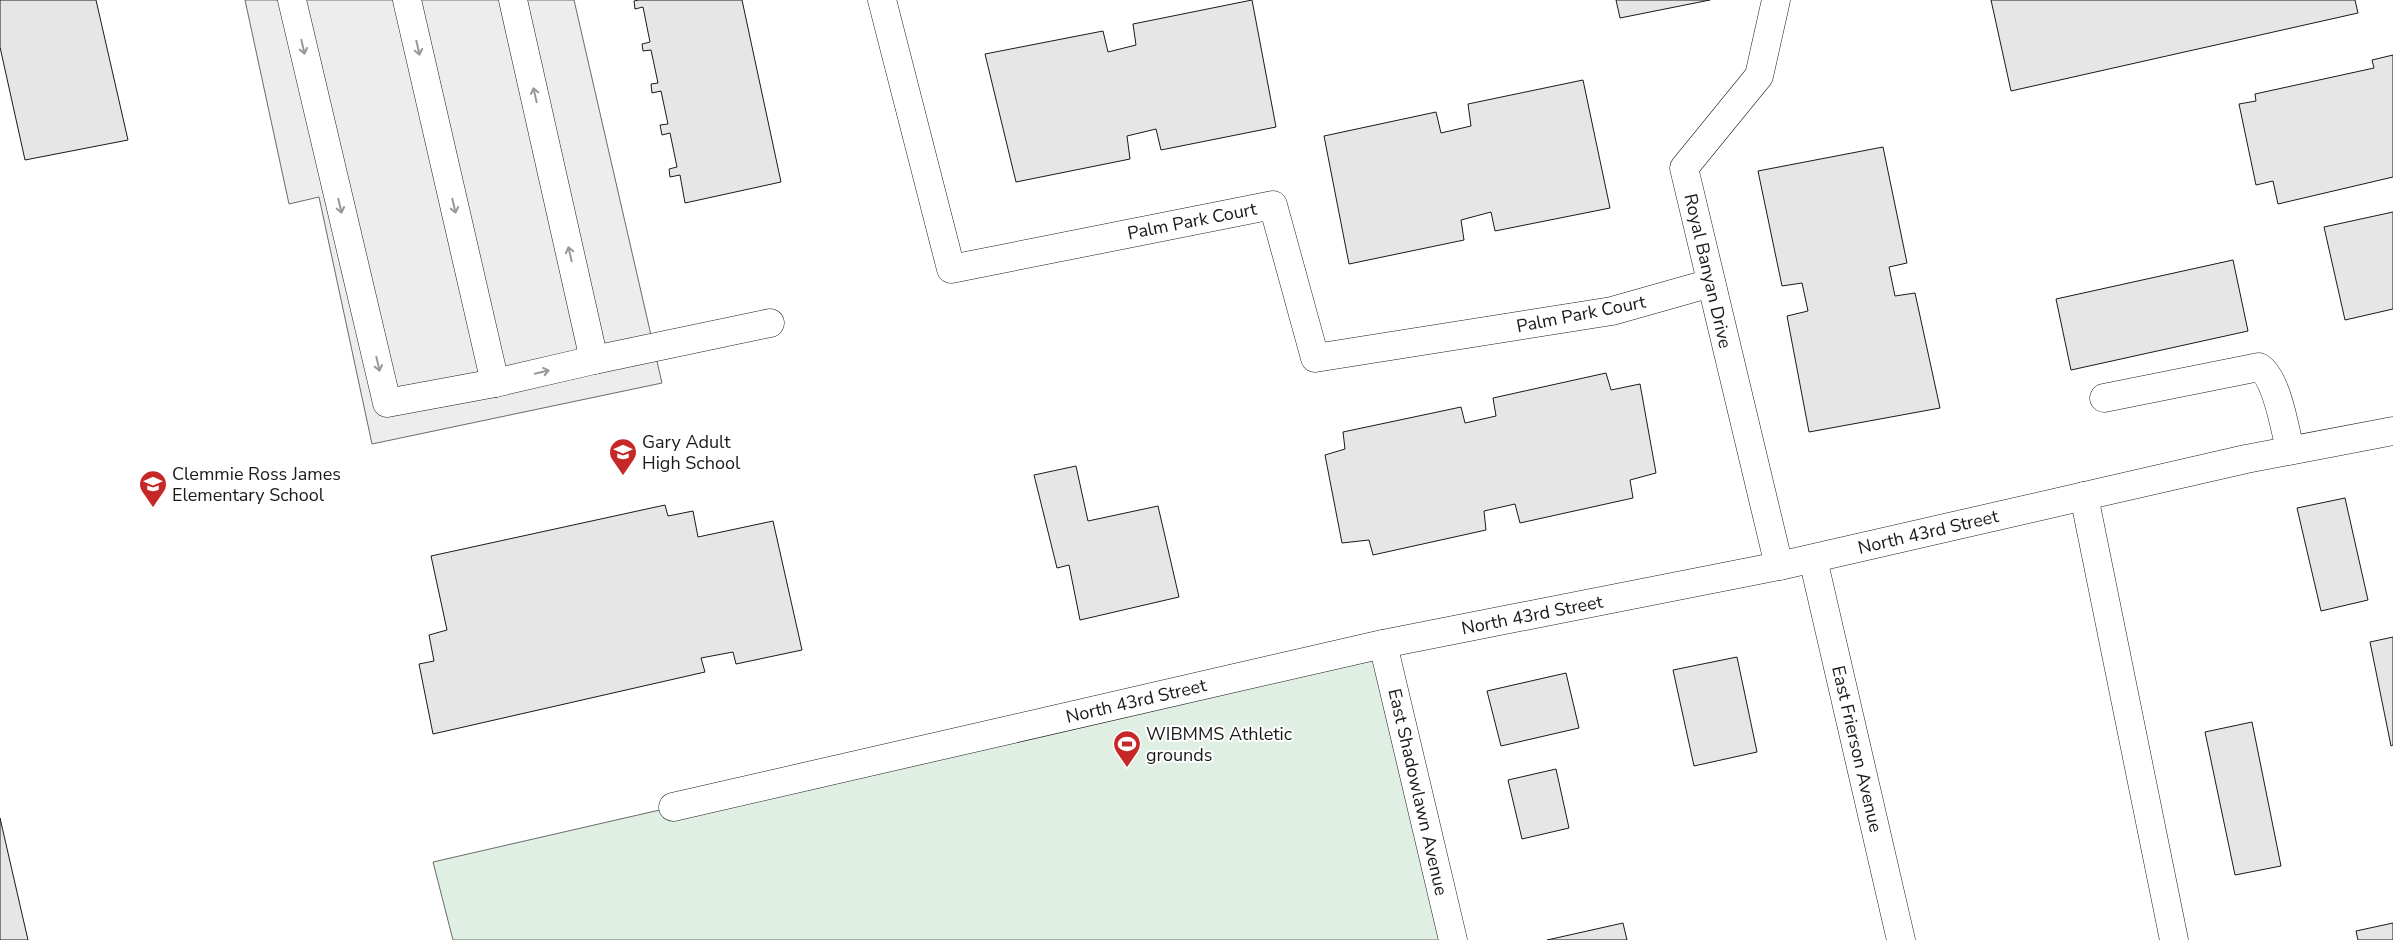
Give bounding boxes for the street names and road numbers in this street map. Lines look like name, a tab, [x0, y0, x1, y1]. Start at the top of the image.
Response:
street label: Royal Banyan Drive	[1679, 191, 1737, 351]
street label: Palm Park Court	[1125, 197, 1259, 245]
street label: Palm Park Court	[1514, 290, 1648, 338]
street label: North 43rd Street	[1855, 504, 2001, 560]
street label: North 43rd Street	[1459, 589, 1605, 640]
street label: East Frierson Avenue	[1826, 663, 1888, 835]
street label: North 43rd Street	[1063, 673, 1209, 729]
street label: East Shadowlawn Avenue	[1382, 686, 1454, 898]

